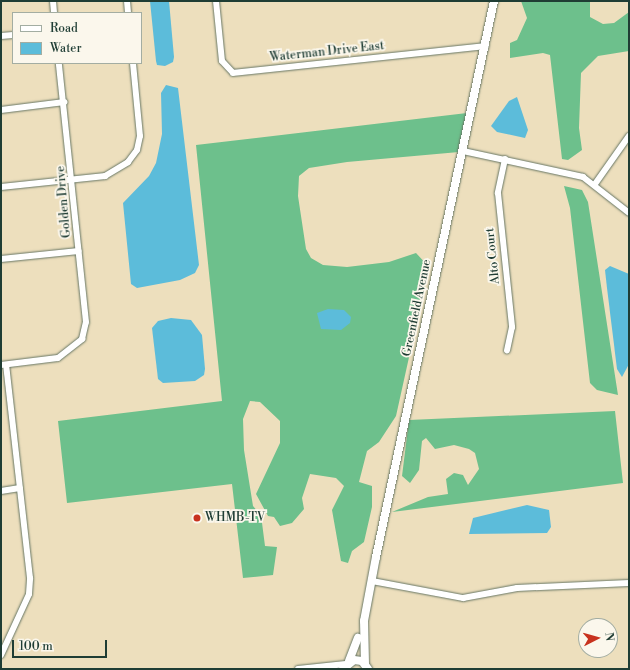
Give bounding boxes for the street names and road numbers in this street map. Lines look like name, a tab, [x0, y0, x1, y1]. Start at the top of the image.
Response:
street label: Waterman Drive East	[269, 39, 385, 65]
street label: Golden Drive	[54, 165, 74, 239]
street label: Alto Court	[483, 227, 503, 285]
street label: Greenfield Avenue	[400, 258, 434, 358]

